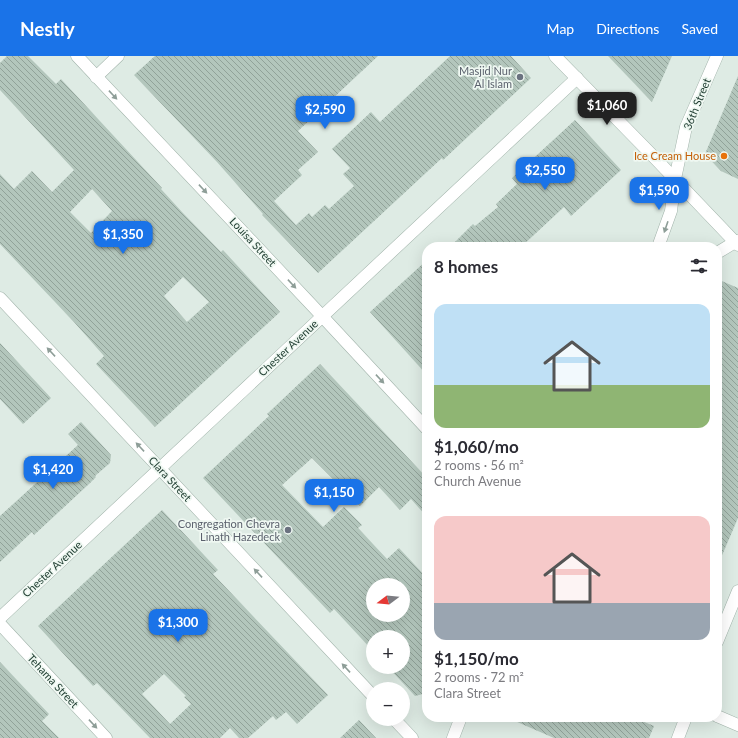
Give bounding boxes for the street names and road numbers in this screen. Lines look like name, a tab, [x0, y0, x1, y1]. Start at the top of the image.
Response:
street label: 36th Street	[680, 76, 713, 132]
street label: Louisa Street	[227, 214, 279, 269]
street label: Chester Avenue	[255, 317, 320, 378]
street label: Clara Street	[146, 454, 194, 504]
street label: Chester Avenue	[19, 538, 84, 599]
street label: Tehama Street	[25, 651, 82, 710]

